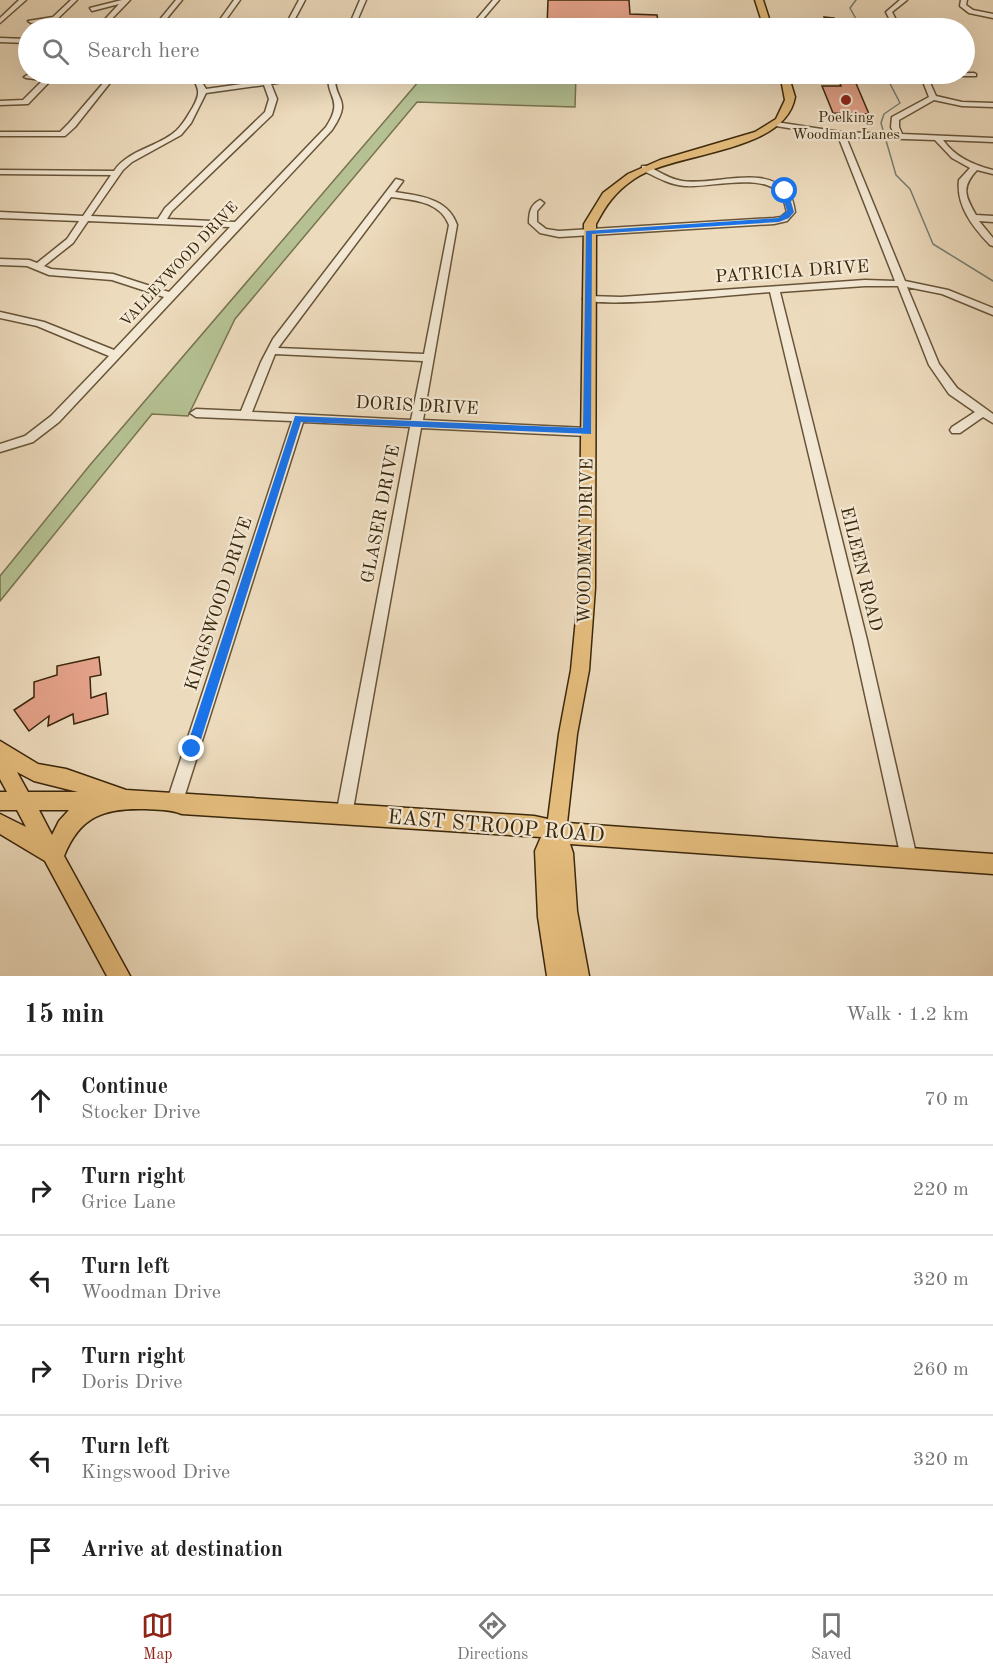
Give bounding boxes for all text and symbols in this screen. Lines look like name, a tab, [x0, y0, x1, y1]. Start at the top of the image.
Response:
search box	[18, 18, 975, 84]
icon: search	[39, 35, 72, 68]
text: Search here	[87, 40, 200, 62]
marker: Poelking Woodman Lanes	[839, 93, 853, 107]
place label: Poelking Woodman Lanes	[792, 111, 900, 143]
route start	[771, 177, 797, 203]
street label: VALLEYWOOD DRIVE	[118, 200, 242, 330]
street label: PATRICIA DRIVE	[714, 258, 870, 286]
street label: DORIS DRIVE	[355, 394, 479, 418]
street label: GLASER DRIVE	[359, 443, 403, 585]
street label: WOODMAN DRIVE	[576, 458, 596, 624]
street label: EILEEN ROAD	[837, 505, 885, 633]
street label: KINGSWOOD DRIVE	[182, 515, 256, 693]
route end	[178, 735, 204, 761]
street label: EAST STROOP ROAD	[387, 807, 605, 847]
text: 15 min	[24, 1002, 104, 1028]
text: Walk · 1.2 km	[846, 1005, 969, 1025]
text: Continue	[81, 1076, 168, 1098]
icon: ahead	[24, 1084, 57, 1117]
text: 70 m	[924, 1090, 969, 1110]
text: Stocker Drive	[81, 1103, 200, 1123]
text: Turn right	[81, 1166, 185, 1188]
icon: right	[24, 1174, 57, 1207]
text: 220 m	[913, 1180, 969, 1200]
text: Grice Lane	[81, 1193, 176, 1213]
text: Turn left	[81, 1256, 170, 1278]
icon: left	[24, 1264, 57, 1297]
text: 320 m	[913, 1270, 969, 1290]
text: Woodman Drive	[81, 1283, 221, 1303]
text: Turn right	[81, 1346, 185, 1368]
icon: right	[24, 1354, 57, 1387]
text: 260 m	[913, 1360, 969, 1380]
text: Doris Drive	[81, 1373, 182, 1393]
text: Turn left	[81, 1436, 170, 1458]
icon: left	[24, 1444, 57, 1477]
text: 320 m	[913, 1450, 969, 1470]
text: Kingswood Drive	[81, 1463, 230, 1483]
icon: arrive	[24, 1534, 57, 1567]
text: Arrive at destination	[81, 1539, 283, 1561]
tab: Map	[141, 1609, 174, 1665]
tab: Directions	[457, 1609, 528, 1665]
tab: Saved	[811, 1609, 852, 1665]

